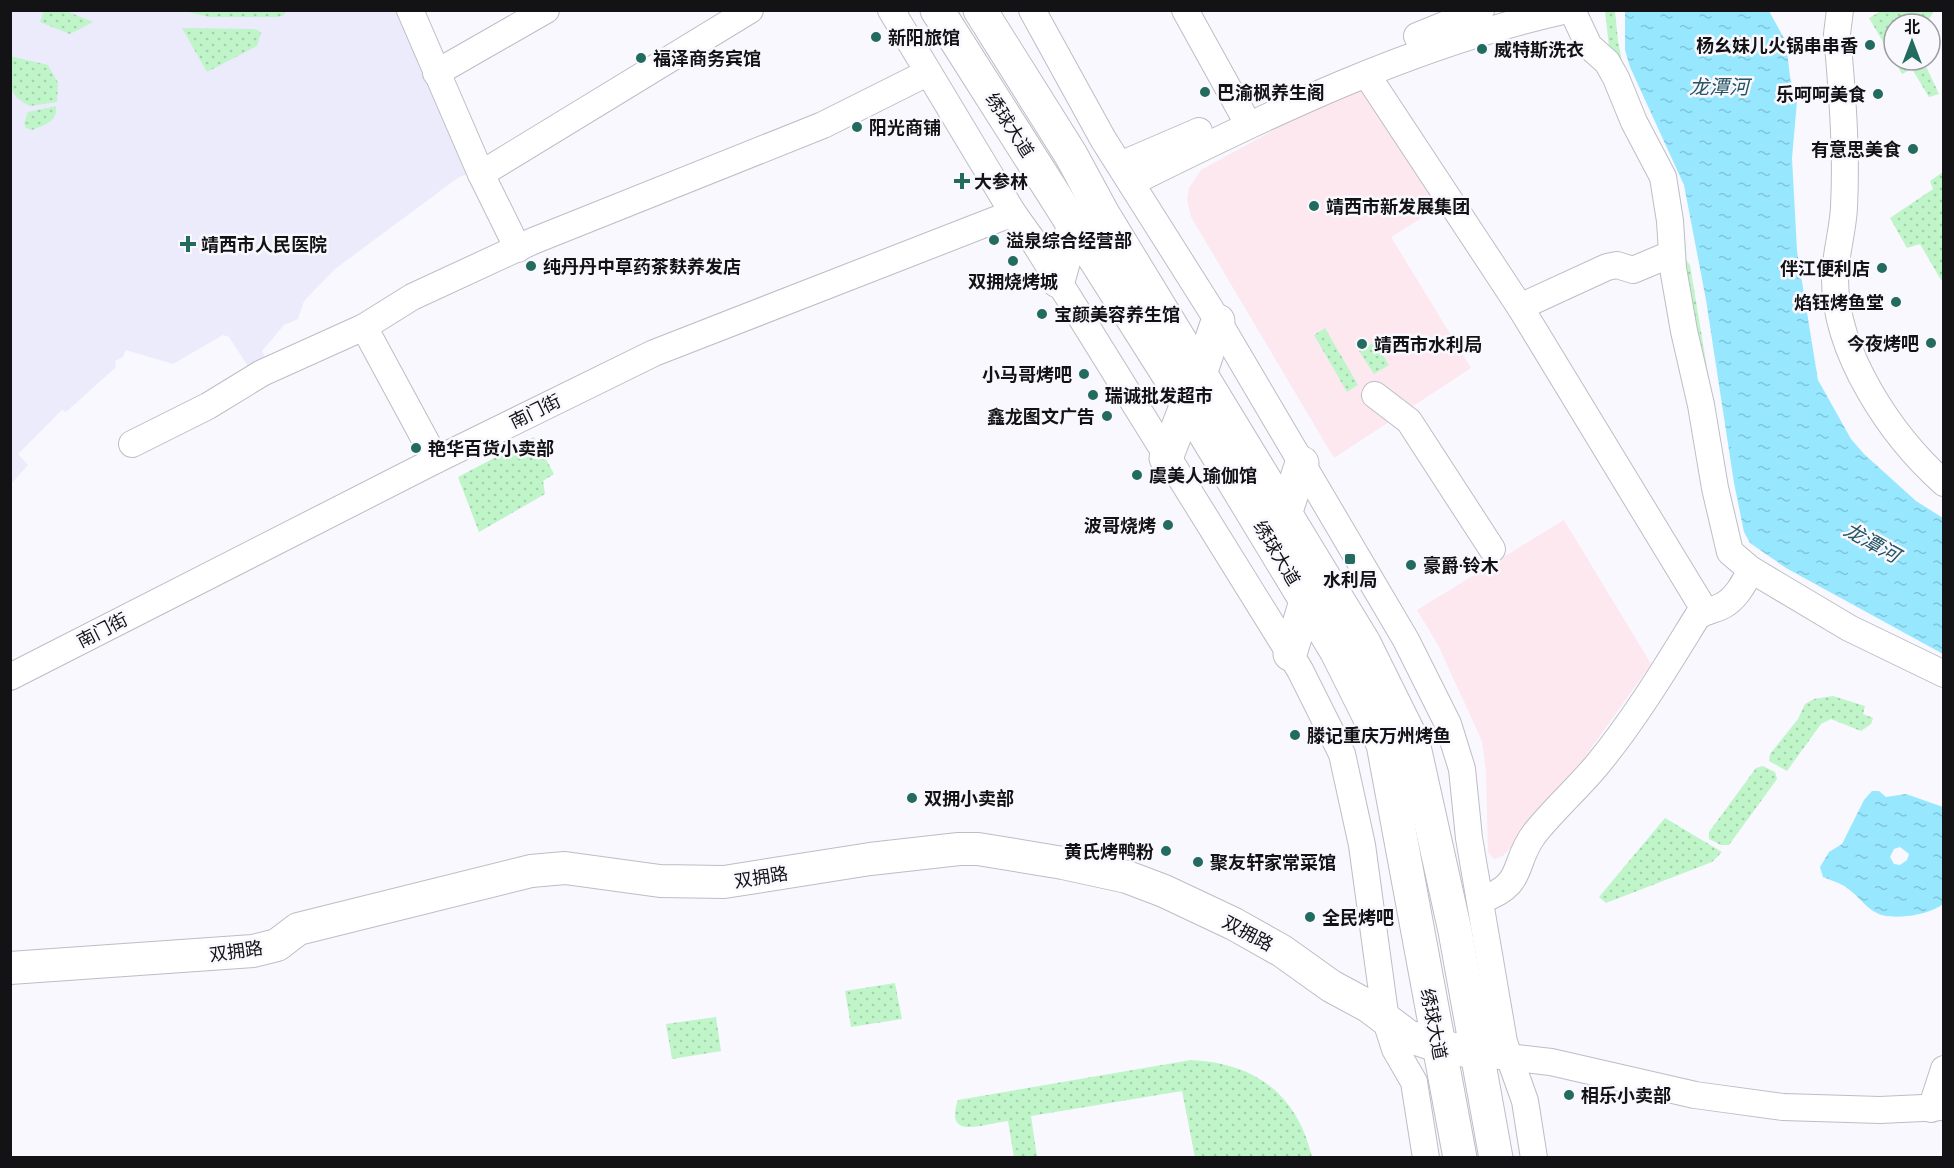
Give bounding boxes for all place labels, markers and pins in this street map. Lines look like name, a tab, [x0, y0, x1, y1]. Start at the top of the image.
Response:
place label: 新阳旅馆	[888, 27, 960, 48]
marker: 新阳旅馆	[869, 30, 883, 44]
place label: 杨幺妹儿火锅串串香	[1696, 35, 1858, 56]
marker: 杨幺妹儿火锅串串香	[1863, 38, 1877, 52]
place label: 威特斯洗衣	[1494, 39, 1584, 60]
marker: 威特斯洗衣	[1475, 42, 1489, 56]
place label: 福泽商务宾馆	[653, 48, 761, 69]
marker: 福泽商务宾馆	[634, 51, 648, 65]
place label: 巴渝枫养生阁	[1217, 82, 1325, 103]
place label: 乐呵呵美食	[1776, 84, 1866, 105]
marker: 巴渝枫养生阁	[1198, 85, 1212, 99]
marker: 乐呵呵美食	[1871, 87, 1885, 101]
place label: 阳光商铺	[869, 117, 941, 138]
marker: 阳光商铺	[850, 120, 864, 134]
place label: 有意思美食	[1811, 139, 1901, 160]
marker: 有意思美食	[1906, 142, 1920, 156]
place label: 大参林	[974, 171, 1028, 192]
marker: 大参林	[955, 174, 969, 188]
place label: 靖西市新发展集团	[1326, 196, 1470, 217]
marker: 靖西市新发展集团	[1307, 199, 1321, 213]
place label: 溢泉综合经营部	[1006, 230, 1132, 251]
marker: 溢泉综合经营部	[987, 233, 1001, 247]
place label: 靖西市人民医院	[201, 234, 327, 255]
marker: 靖西市人民医院	[179, 235, 197, 253]
marker: 双拥烧烤城	[1006, 254, 1020, 268]
place label: 纯丹丹中草药茶麸养发店	[543, 256, 741, 277]
place label: 伴江便利店	[1780, 258, 1870, 279]
marker: 纯丹丹中草药茶麸养发店	[524, 259, 538, 273]
marker: 伴江便利店	[1875, 261, 1889, 275]
place label: 双拥烧烤城	[968, 271, 1058, 292]
place label: 焰钰烤鱼堂	[1794, 292, 1884, 313]
marker: 焰钰烤鱼堂	[1889, 295, 1903, 309]
place label: 宝颜美容养生馆	[1054, 304, 1180, 325]
marker: 宝颜美容养生馆	[1035, 307, 1049, 321]
place label: 今夜烤吧	[1847, 333, 1919, 354]
place label: 靖西市水利局	[1374, 334, 1482, 355]
marker: 今夜烤吧	[1924, 336, 1938, 350]
marker: 靖西市水利局	[1355, 337, 1369, 351]
place label: 小马哥烤吧	[982, 364, 1072, 385]
marker: 小马哥烤吧	[1077, 367, 1091, 381]
place label: 瑞诚批发超市	[1105, 385, 1213, 406]
marker: 瑞诚批发超市	[1086, 388, 1100, 402]
place label: 鑫龙图文广告	[987, 406, 1095, 427]
marker: 鑫龙图文广告	[1100, 409, 1114, 423]
place label: 艳华百货小卖部	[428, 438, 554, 459]
marker: 艳华百货小卖部	[409, 441, 423, 455]
place label: 虞美人瑜伽馆	[1149, 465, 1257, 486]
marker: 虞美人瑜伽馆	[1130, 468, 1144, 482]
place label: 波哥烧烤	[1084, 515, 1156, 536]
marker: 波哥烧烤	[1161, 518, 1175, 532]
marker: 水利局	[1343, 552, 1357, 566]
place label: 豪爵·铃木	[1423, 555, 1499, 576]
marker: 豪爵·铃木	[1404, 558, 1418, 572]
place label: 水利局	[1323, 569, 1377, 590]
place label: 滕记重庆万州烤鱼	[1307, 725, 1451, 746]
marker: 滕记重庆万州烤鱼	[1288, 728, 1302, 742]
place label: 双拥小卖部	[924, 788, 1014, 809]
marker: 双拥小卖部	[905, 791, 919, 805]
place label: 黄氏烤鸭粉	[1064, 841, 1154, 862]
marker: 黄氏烤鸭粉	[1159, 844, 1173, 858]
place label: 聚友轩家常菜馆	[1210, 852, 1336, 873]
marker: 聚友轩家常菜馆	[1191, 855, 1205, 869]
place label: 全民烤吧	[1322, 907, 1394, 928]
marker: 全民烤吧	[1303, 910, 1317, 924]
place label: 相乐小卖部	[1581, 1085, 1671, 1106]
marker: 相乐小卖部	[1562, 1088, 1576, 1102]

